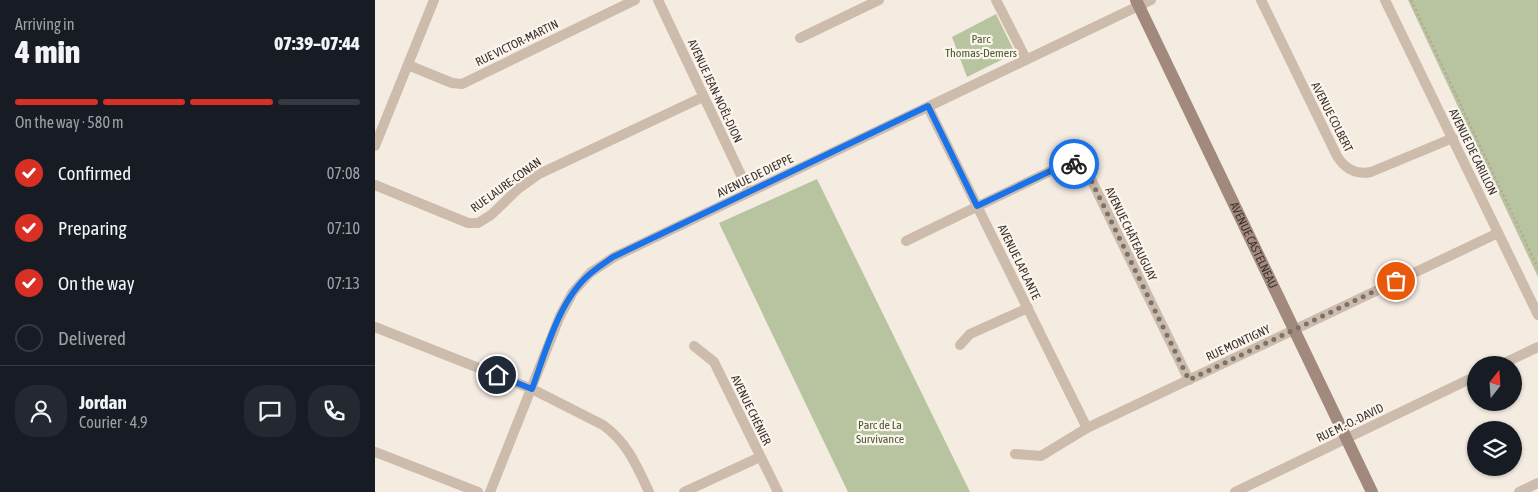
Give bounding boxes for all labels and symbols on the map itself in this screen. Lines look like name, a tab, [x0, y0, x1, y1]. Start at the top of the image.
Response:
street label: RUE VICTOR-MARTIN	[473, 17, 561, 69]
park label: Parc Thomas-Demers	[945, 32, 1017, 60]
street label: AVENUE JEAN-NOËL-DION	[685, 37, 745, 145]
street label: AVENUE COLBERT	[1308, 80, 1356, 155]
street label: AVENUE DE CARILLON	[1446, 106, 1500, 198]
courier	[1049, 139, 1099, 189]
street label: AVENUE DE DIEPPE	[715, 152, 795, 200]
street label: RUE LAURE-CONAN	[468, 155, 544, 215]
street label: AVENUE CHÂTEAUGUAY	[1102, 185, 1160, 284]
street label: AVENUE CASTELNEAU	[1227, 200, 1280, 291]
street label: AVENUE LAPLANTE	[995, 222, 1043, 302]
pin	[1375, 260, 1417, 302]
street label: RUE MONTIGNY	[1204, 322, 1273, 364]
pin	[476, 354, 518, 396]
north arrow	[1467, 356, 1523, 411]
street label: AVENUE CHÉNIER	[728, 373, 774, 447]
street label: RUE M.-O.-DAVID	[1314, 401, 1386, 445]
park label: Parc de La Survivance	[856, 418, 904, 446]

